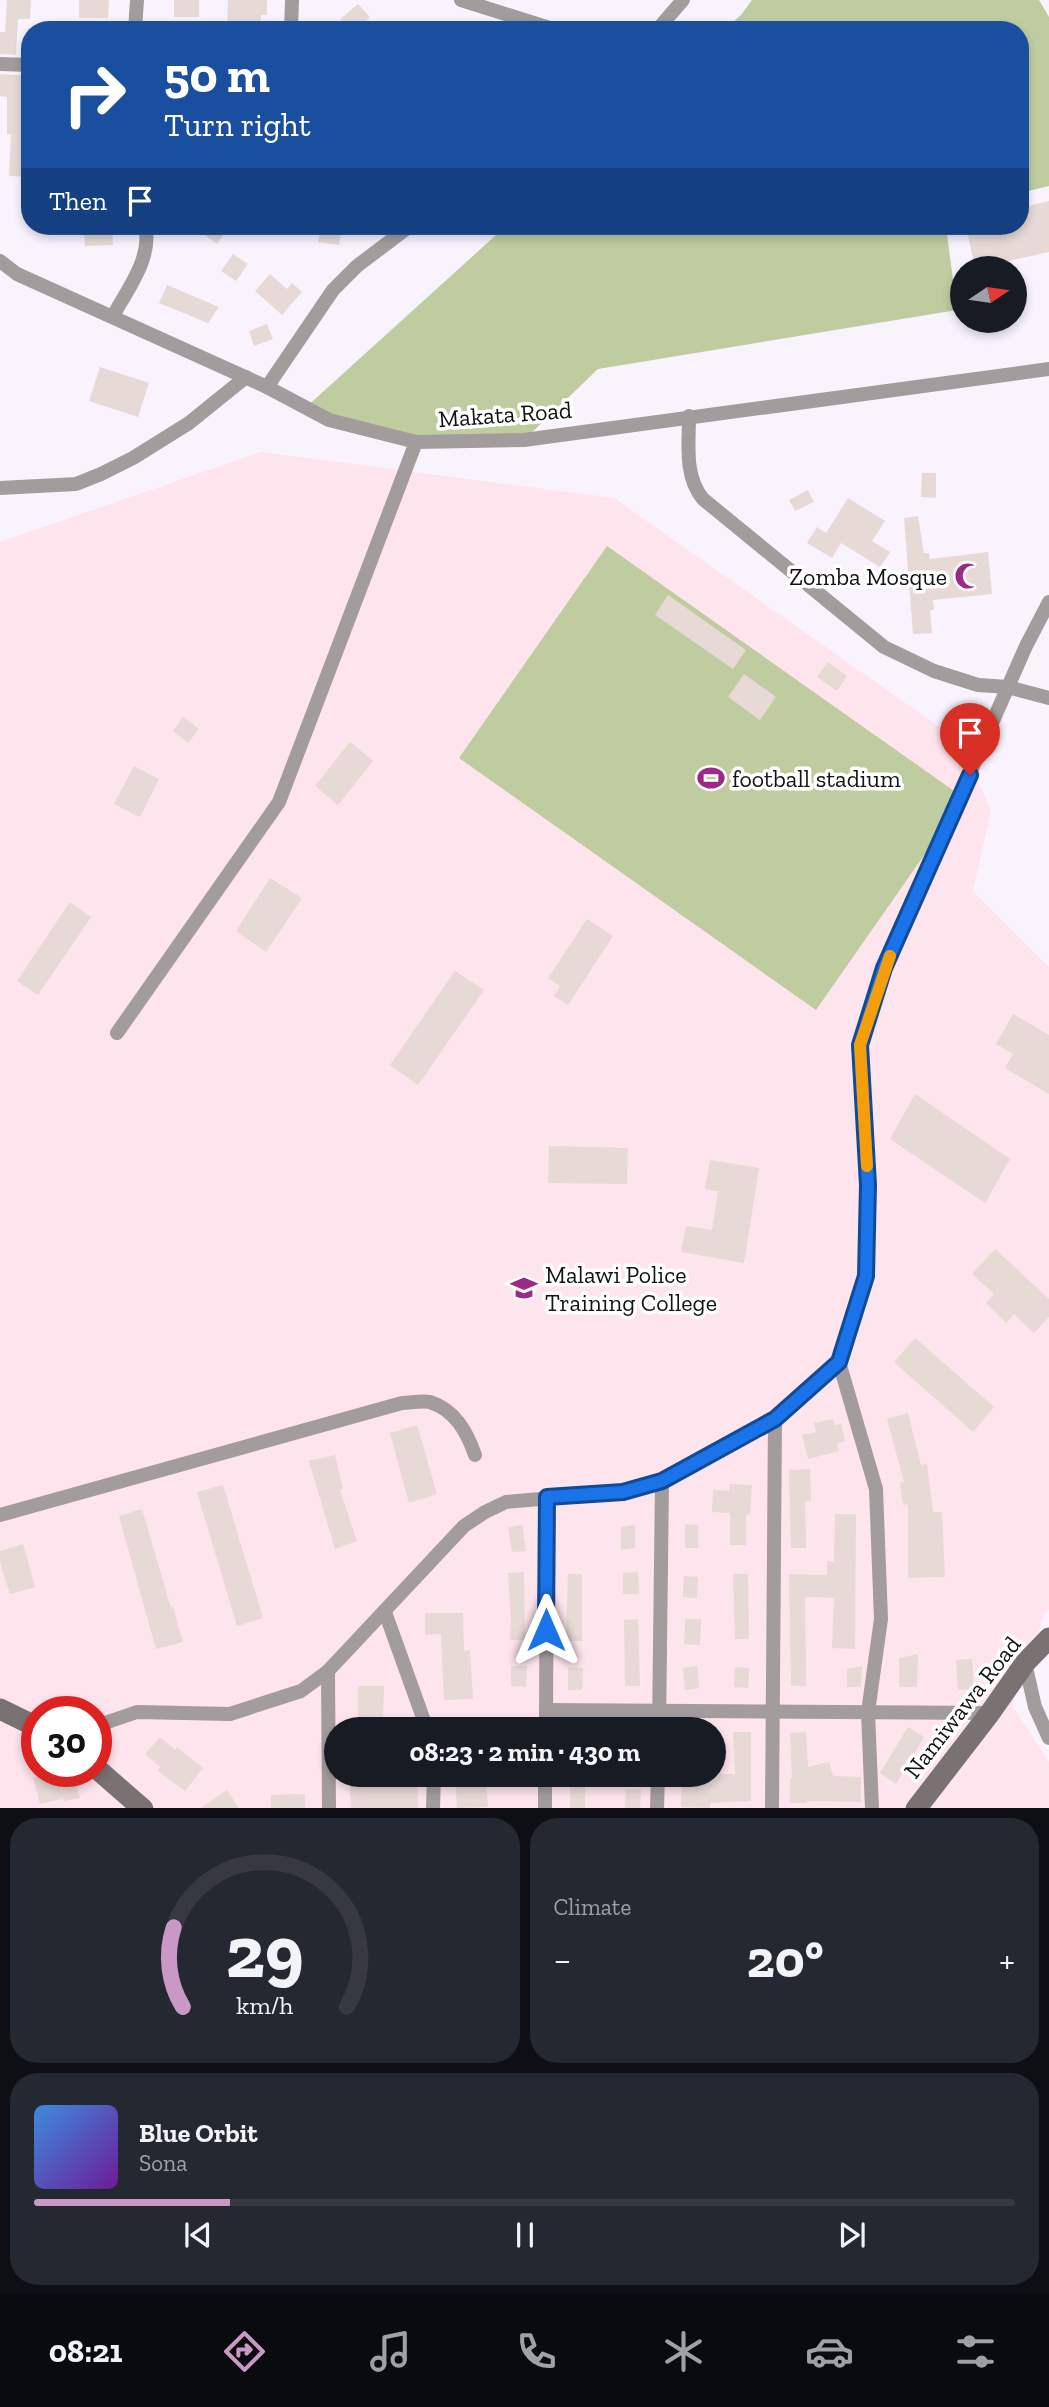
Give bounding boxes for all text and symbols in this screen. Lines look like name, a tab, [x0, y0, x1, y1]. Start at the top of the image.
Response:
text: 50 m	[164, 46, 270, 105]
icon: right	[49, 49, 140, 140]
text: Turn right	[164, 106, 311, 144]
icon: arrive	[121, 182, 159, 220]
text: Then	[49, 185, 107, 217]
north arrow	[950, 256, 1027, 332]
map controls	[950, 256, 1027, 333]
street label: Makata Road	[437, 395, 573, 433]
mosque icon: Zomba Mosque	[953, 561, 983, 591]
place label: Zomba Mosque	[789, 562, 947, 591]
pin	[940, 703, 1000, 775]
icon: arrive	[951, 714, 989, 752]
sports icon: football stadium	[696, 763, 726, 793]
place label: football stadium	[732, 764, 901, 793]
place label: Malawi Police Training College	[545, 1260, 717, 1317]
school or university icon: Malawi Police Training College	[509, 1273, 539, 1303]
position arrow	[509, 1593, 583, 1667]
street label: Namiwawa Road	[897, 1630, 1027, 1784]
speed limit sign: 30	[21, 1696, 112, 1787]
text: 08:23 · 2 min · 430 m	[410, 1736, 640, 1768]
text: Climate	[554, 1893, 631, 1921]
text: 29	[226, 1908, 304, 1996]
text: 20°	[747, 1928, 824, 1990]
text: −	[554, 1937, 571, 1983]
text: +	[999, 1937, 1015, 1983]
text: km/h	[236, 1989, 293, 2019]
text: Blue Orbit	[139, 2117, 258, 2149]
text: Sona	[139, 2149, 187, 2177]
icon: previous	[179, 2216, 217, 2254]
icon: pause	[506, 2216, 544, 2254]
icon: next	[833, 2216, 871, 2254]
icon: directions	[220, 2327, 269, 2376]
icon: music	[366, 2327, 415, 2376]
icon: phone	[512, 2327, 561, 2376]
icon: climate	[659, 2327, 708, 2376]
icon: car	[805, 2327, 854, 2376]
icon: filters	[951, 2327, 1000, 2376]
text: 08:21	[49, 2332, 122, 2370]

